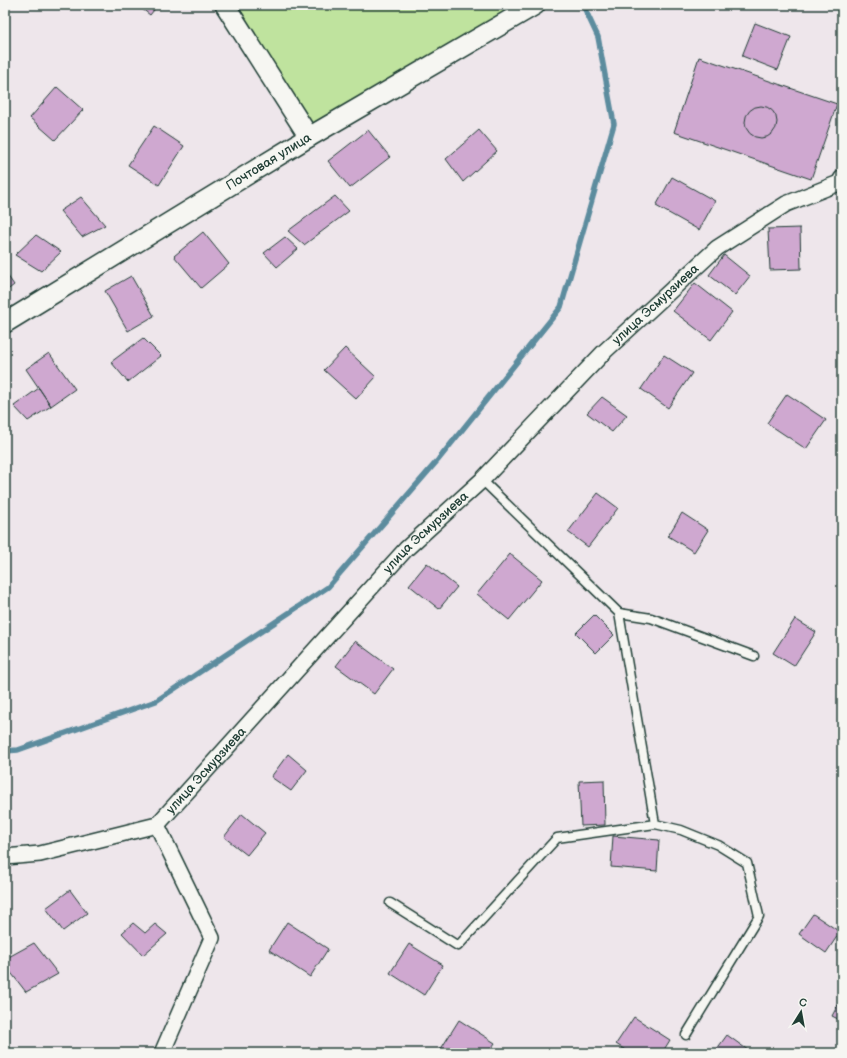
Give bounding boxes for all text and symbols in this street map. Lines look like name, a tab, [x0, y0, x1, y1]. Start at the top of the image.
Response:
street label: Почтовая улица	[223, 129, 314, 194]
street label: улица Эсмурзиева	[609, 261, 702, 348]
street label: улица Эсмурзиева	[380, 488, 472, 577]
street label: улица Эсмурзиева	[163, 723, 250, 817]
north arrow	[781, 992, 821, 1032]
text: С	[798, 996, 808, 1010]

